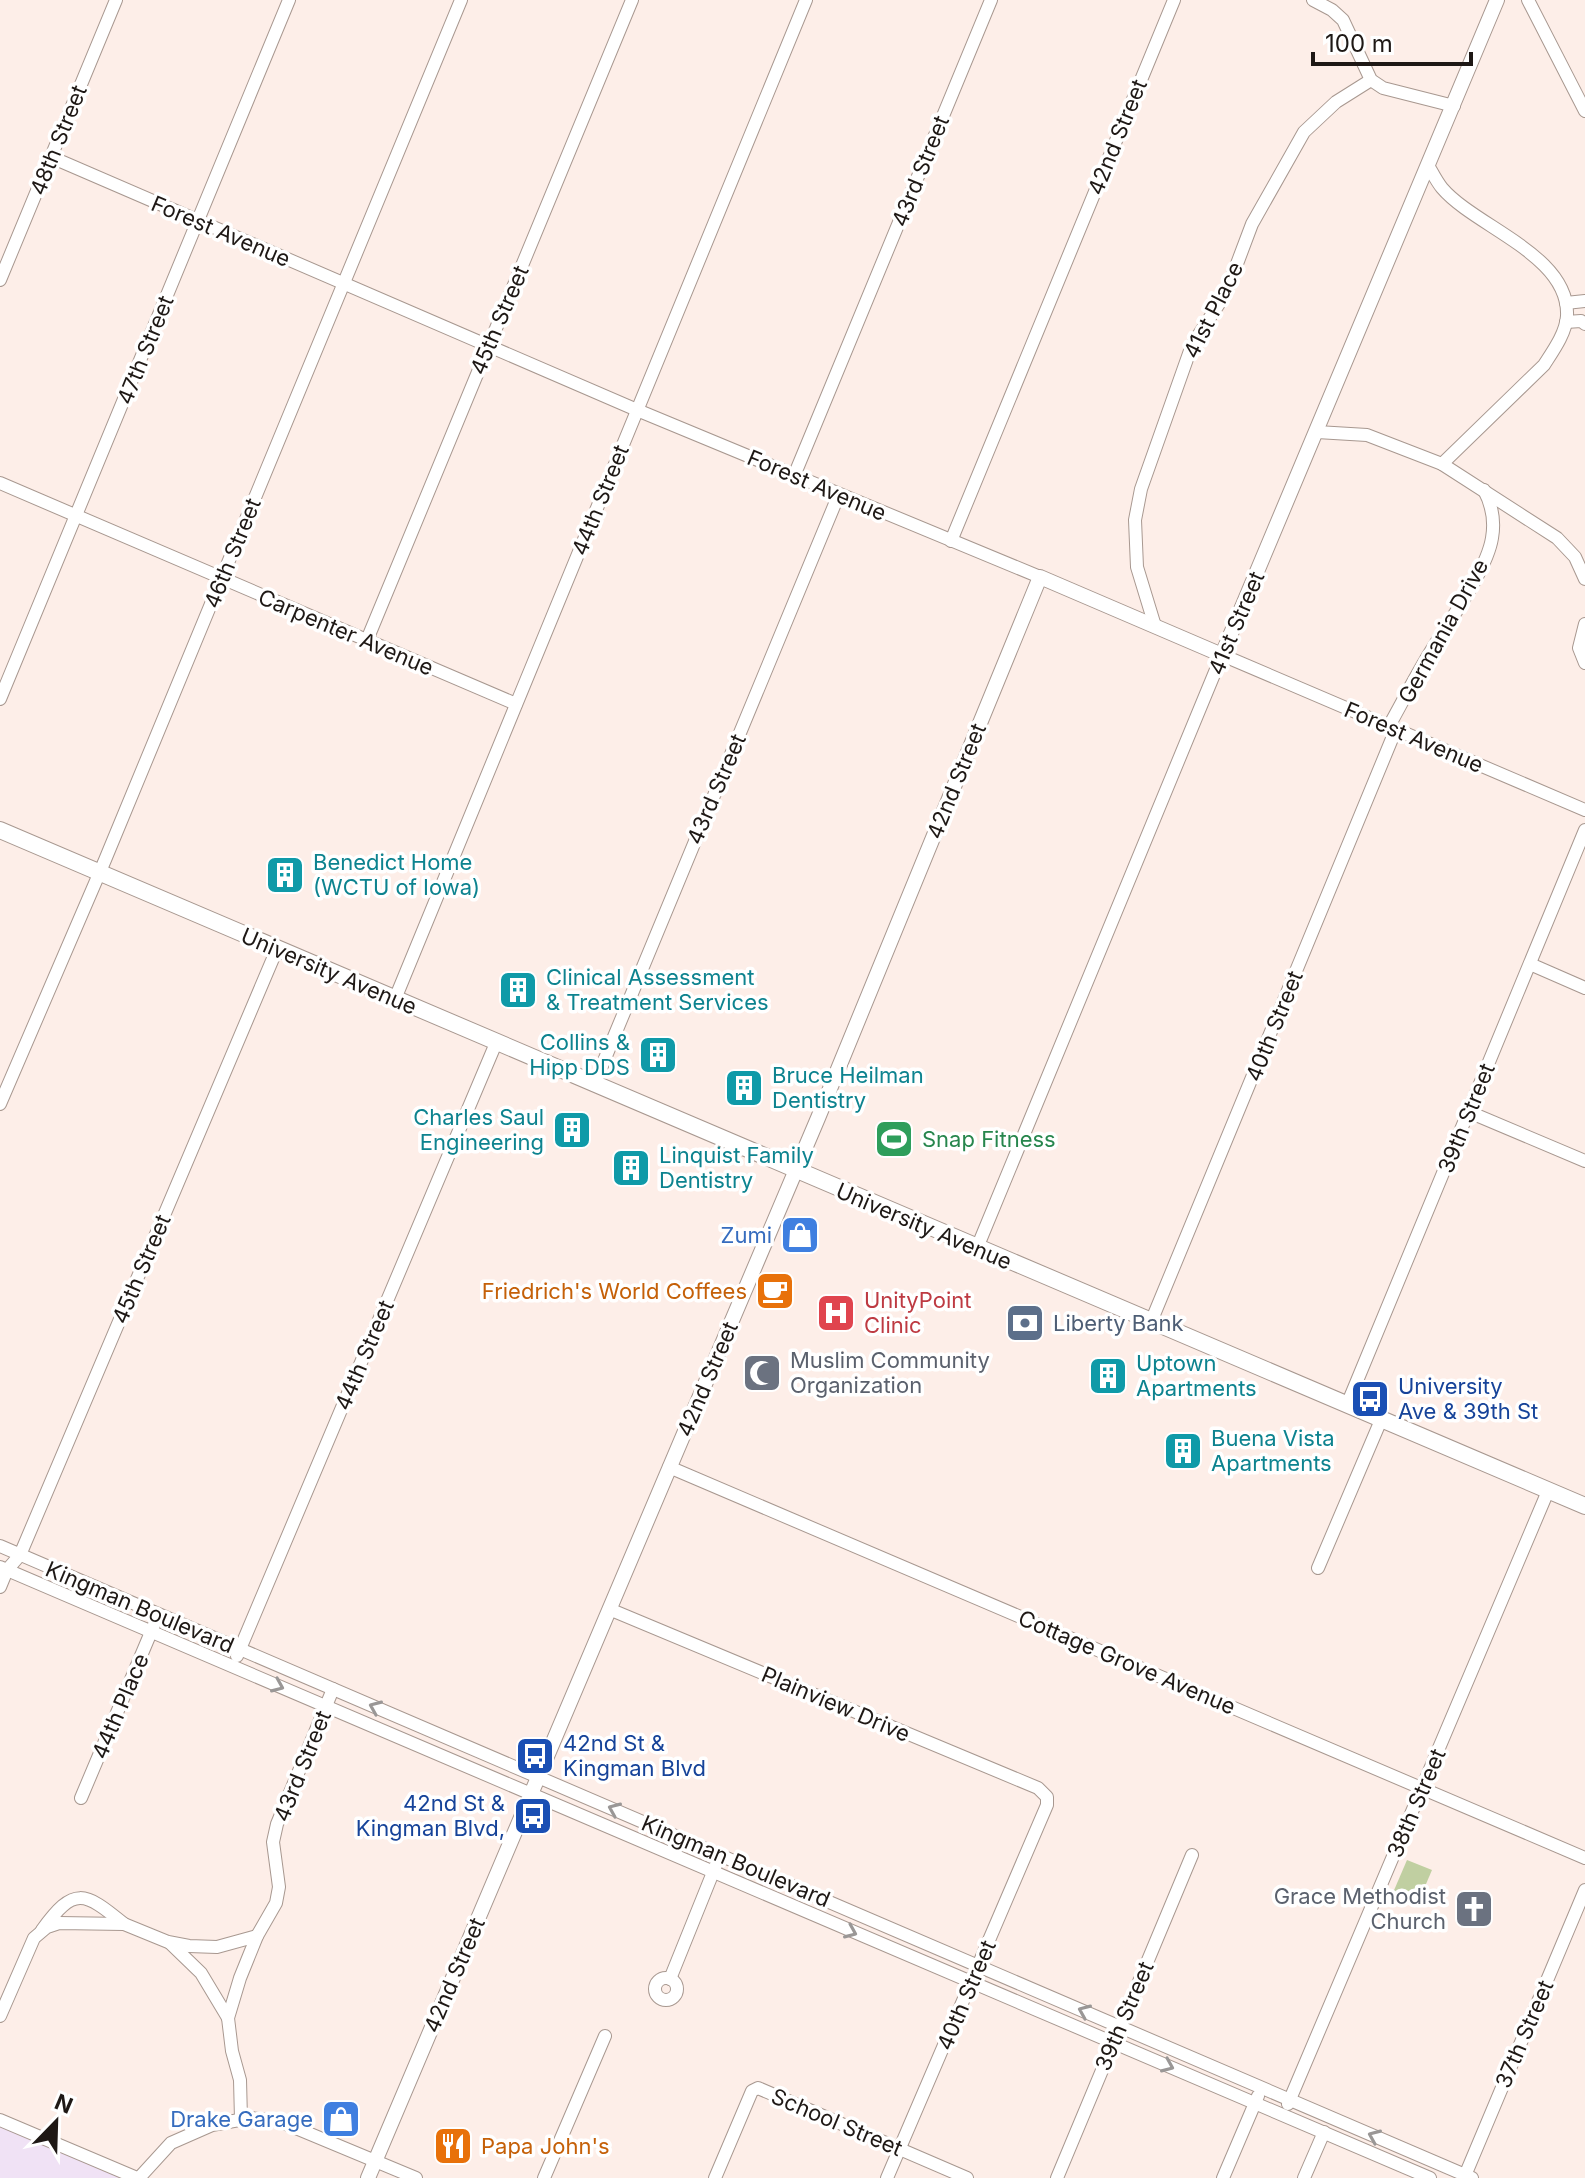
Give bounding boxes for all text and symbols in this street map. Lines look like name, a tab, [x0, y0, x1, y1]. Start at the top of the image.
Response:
scale bar	[1313, 16, 1471, 66]
text: 100 m	[1325, 29, 1393, 58]
street label: 42nd Street	[1082, 75, 1152, 199]
street label: 48th Street	[24, 81, 92, 199]
street label: 43rd Street	[886, 112, 954, 230]
street label: Forest Avenue	[148, 190, 294, 272]
street label: 41st Place	[1178, 257, 1248, 363]
street label: 45th Street	[464, 262, 534, 378]
street label: 47th Street	[111, 292, 179, 408]
street label: 44th Street	[566, 441, 634, 559]
street label: Forest Avenue	[744, 444, 890, 526]
street label: 46th Street	[198, 494, 266, 612]
street label: Germania Drive	[1393, 554, 1493, 708]
street label: 41st Street	[1203, 567, 1269, 679]
street label: Carpenter Avenue	[254, 583, 438, 681]
street label: Forest Avenue	[1341, 696, 1487, 778]
street label: 42nd Street	[921, 719, 991, 843]
street label: 43rd Street	[681, 730, 751, 848]
place label: Benedict Home (WCTU of Iowa)	[313, 849, 480, 900]
building icon: Benedict Home (WCTU of Iowa)	[264, 854, 306, 896]
street label: University Avenue	[237, 922, 421, 1020]
place label: Clinical Assessment & Treatment Services	[546, 964, 769, 1015]
street label: 40th Street	[1240, 967, 1308, 1085]
building icon: Clinical Assessment & Treatment Services	[497, 969, 539, 1011]
place label: Collins & Hipp DDS	[529, 1029, 630, 1080]
building icon: Collins & Hipp DDS	[637, 1034, 679, 1076]
street label: 39th Street	[1432, 1059, 1500, 1177]
place label: Bruce Heilman Dentistry	[772, 1062, 924, 1113]
building icon: Bruce Heilman Dentistry	[723, 1067, 765, 1109]
place label: Charles Saul Engineering	[413, 1104, 544, 1155]
building icon: Charles Saul Engineering	[551, 1109, 593, 1151]
sports icon: Snap Fitness	[873, 1118, 915, 1160]
place label: Snap Fitness	[922, 1126, 1056, 1152]
place label: Linquist Family Dentistry	[659, 1142, 814, 1193]
building icon: Linquist Family Dentistry	[610, 1147, 652, 1189]
street label: University Avenue	[832, 1177, 1016, 1275]
street label: 45th Street	[106, 1211, 176, 1327]
shop icon: Zumi	[779, 1214, 821, 1256]
place label: Zumi	[721, 1222, 772, 1248]
cafe icon: Friedrich's World Coffees	[754, 1270, 796, 1312]
place label: Friedrich's World Coffees	[482, 1278, 747, 1304]
place label: UnityPoint Clinic	[864, 1287, 971, 1338]
hospital icon: UnityPoint Clinic	[815, 1292, 857, 1334]
street label: 44th Street	[329, 1296, 399, 1414]
bank icon: Liberty Bank	[1004, 1302, 1046, 1344]
place label: Liberty Bank	[1053, 1310, 1184, 1336]
street label: 42nd Street	[671, 1318, 743, 1440]
place label: Muslim Community Organization	[790, 1347, 990, 1398]
place label: Uptown Apartments	[1136, 1350, 1257, 1401]
mosque icon: Muslim Community Organization	[741, 1352, 783, 1394]
building icon: Uptown Apartments	[1087, 1355, 1129, 1397]
place label: University Ave & 39th St	[1398, 1373, 1538, 1424]
bus stop icon: University Ave & 39th St	[1349, 1378, 1391, 1420]
place label: Buena Vista Apartments	[1211, 1425, 1335, 1476]
building icon: Buena Vista Apartments	[1162, 1430, 1204, 1472]
street label: Kingman Boulevard	[42, 1556, 238, 1658]
street label: Cottage Grove Avenue	[1014, 1604, 1240, 1720]
street label: 44th Place	[86, 1649, 154, 1763]
street label: Plainview Drive	[758, 1661, 914, 1747]
one-way arrow	[270, 1676, 284, 1692]
one-way arrow	[368, 1700, 383, 1716]
street label: 43rd Street	[268, 1707, 336, 1825]
place label: 42nd St & Kingman Blvd	[563, 1730, 706, 1781]
bus stop icon: 42nd St & Kingman Blvd	[514, 1735, 556, 1777]
street label: 38th Street	[1381, 1745, 1451, 1861]
place label: 42nd St & Kingman Blvd,	[356, 1790, 505, 1841]
bus stop icon: 42nd St & Kingman Blvd,	[512, 1795, 554, 1837]
one-way arrow	[607, 1803, 622, 1819]
street label: Kingman Boulevard	[638, 1810, 834, 1912]
place label: Grace Methodist Church	[1274, 1883, 1446, 1934]
church icon: Grace Methodist Church	[1453, 1888, 1495, 1930]
street label: 42nd Street	[418, 1914, 490, 2036]
one-way arrow	[843, 1922, 857, 1938]
street label: 40th Street	[931, 1936, 1001, 2054]
street label: 39th Street	[1089, 1958, 1159, 2074]
street label: 37th Street	[1490, 1976, 1558, 2092]
one-way arrow	[1078, 2004, 1092, 2020]
one-way arrow	[1160, 2057, 1174, 2073]
north arrow	[16, 2082, 96, 2162]
street label: School Street	[768, 2083, 906, 2161]
text: N	[51, 2088, 77, 2119]
shop icon: Drake Garage	[320, 2098, 362, 2140]
place label: Drake Garage	[170, 2106, 313, 2132]
restaurant icon: Papa John's	[432, 2125, 474, 2167]
one-way arrow	[1368, 2130, 1382, 2146]
place label: Papa John's	[481, 2133, 610, 2159]

